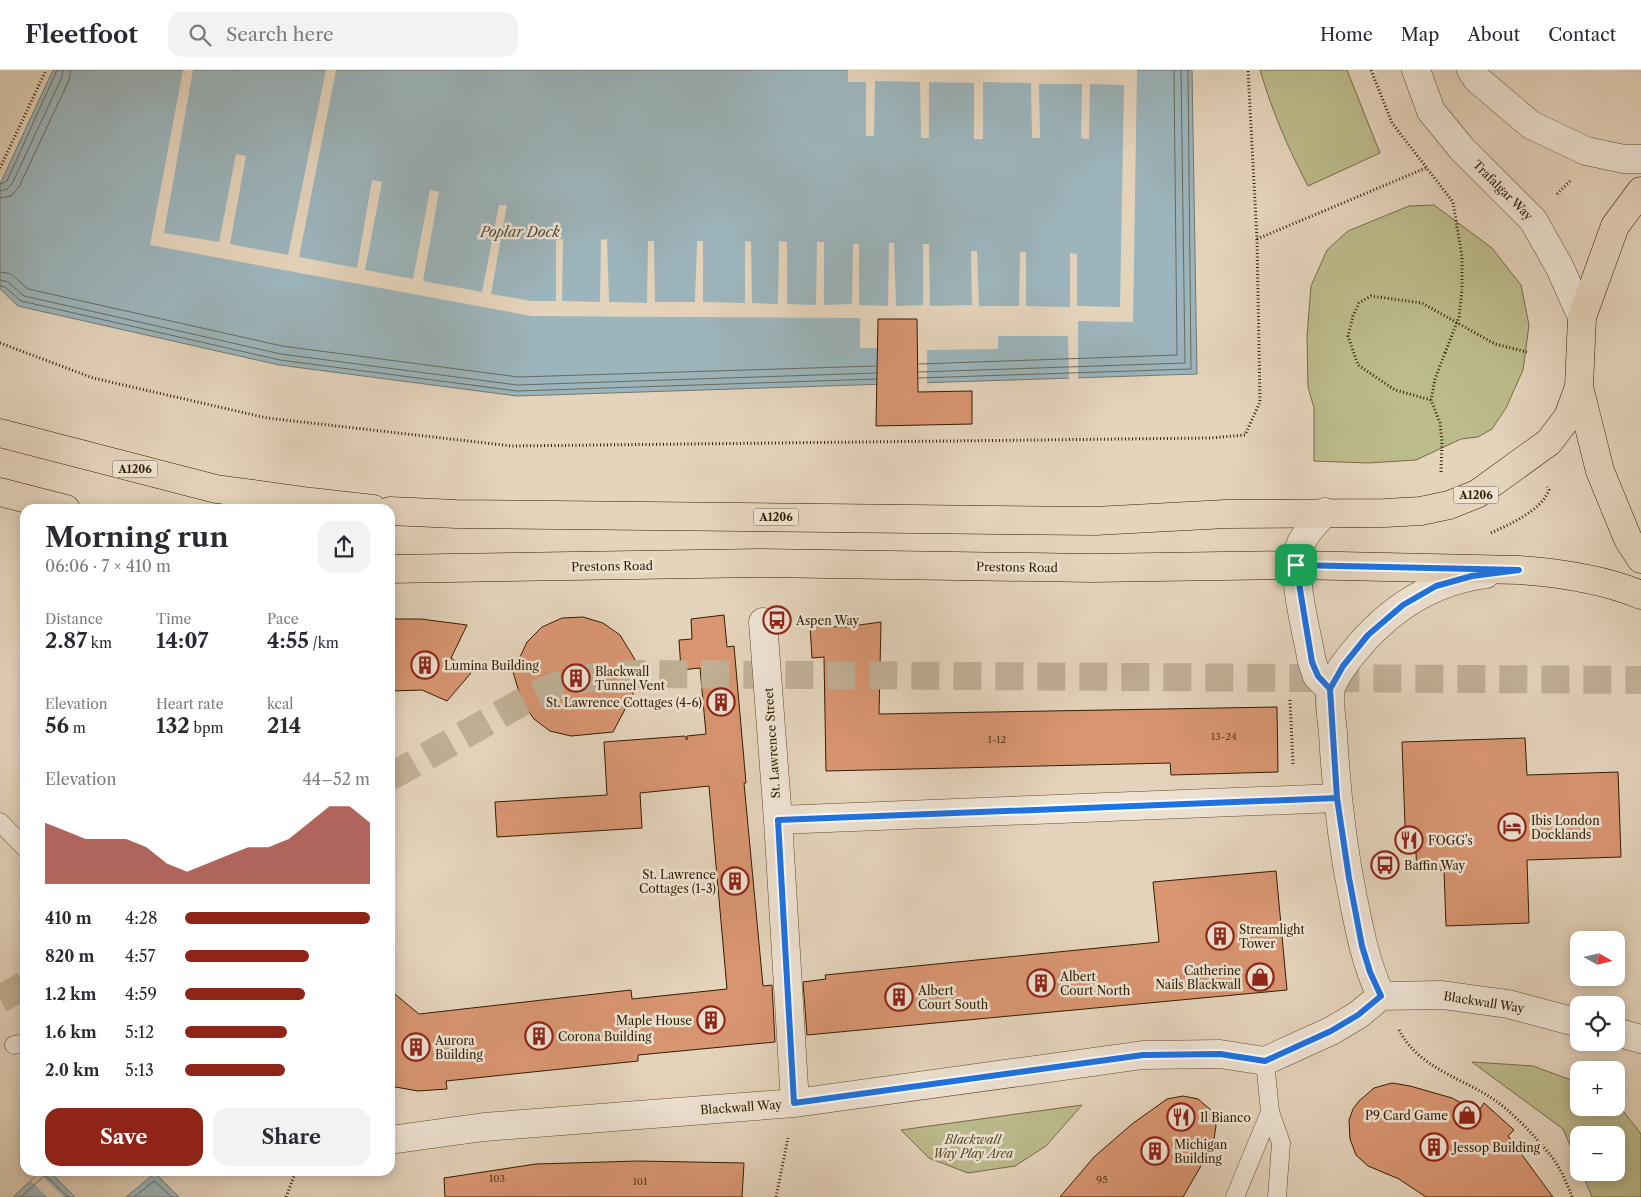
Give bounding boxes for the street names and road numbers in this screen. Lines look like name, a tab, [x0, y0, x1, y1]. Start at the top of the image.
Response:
street label: Trafalgar Way	[1470, 157, 1536, 223]
road number: A1206	[112, 460, 158, 478]
road number: A1206	[1454, 486, 1498, 504]
road number: A1206	[754, 508, 798, 526]
street label: Prestons Road	[571, 558, 654, 574]
street label: Prestons Road	[976, 559, 1059, 575]
street label: St. Lawrence Street	[761, 686, 783, 799]
street label: Blackwall Way	[1442, 988, 1526, 1016]
street label: Blackwall Way	[700, 1097, 783, 1117]

